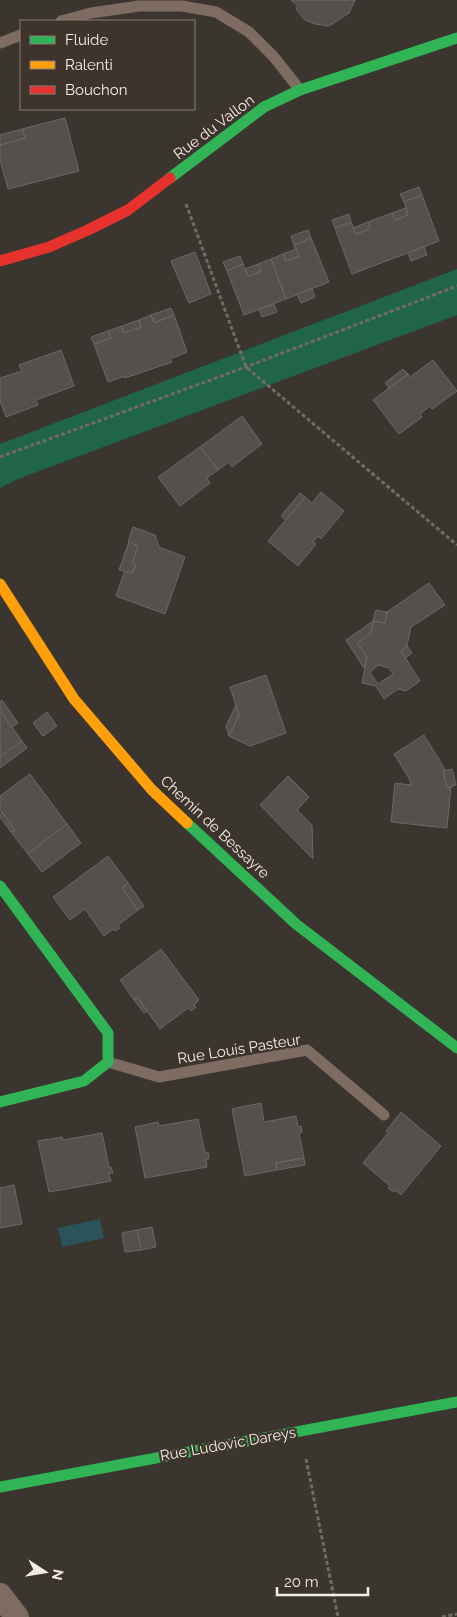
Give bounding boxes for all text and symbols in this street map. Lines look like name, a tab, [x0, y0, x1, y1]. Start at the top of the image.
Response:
legend	[20, 20, 195, 110]
text: Fluide	[65, 31, 108, 49]
text: Ralenti	[65, 56, 113, 74]
text: Bouchon	[65, 81, 127, 99]
street label: Rue du Vallon	[170, 91, 258, 163]
street label: Chemin de Bessayre	[157, 772, 273, 882]
street label: Rue Louis Pasteur	[176, 1030, 303, 1068]
street label: Rue Ludovic Dareys	[159, 1423, 297, 1465]
north arrow	[20, 1547, 70, 1597]
scale bar	[277, 1564, 368, 1596]
text: N	[49, 1568, 67, 1582]
text: 20 m	[284, 1573, 319, 1591]

